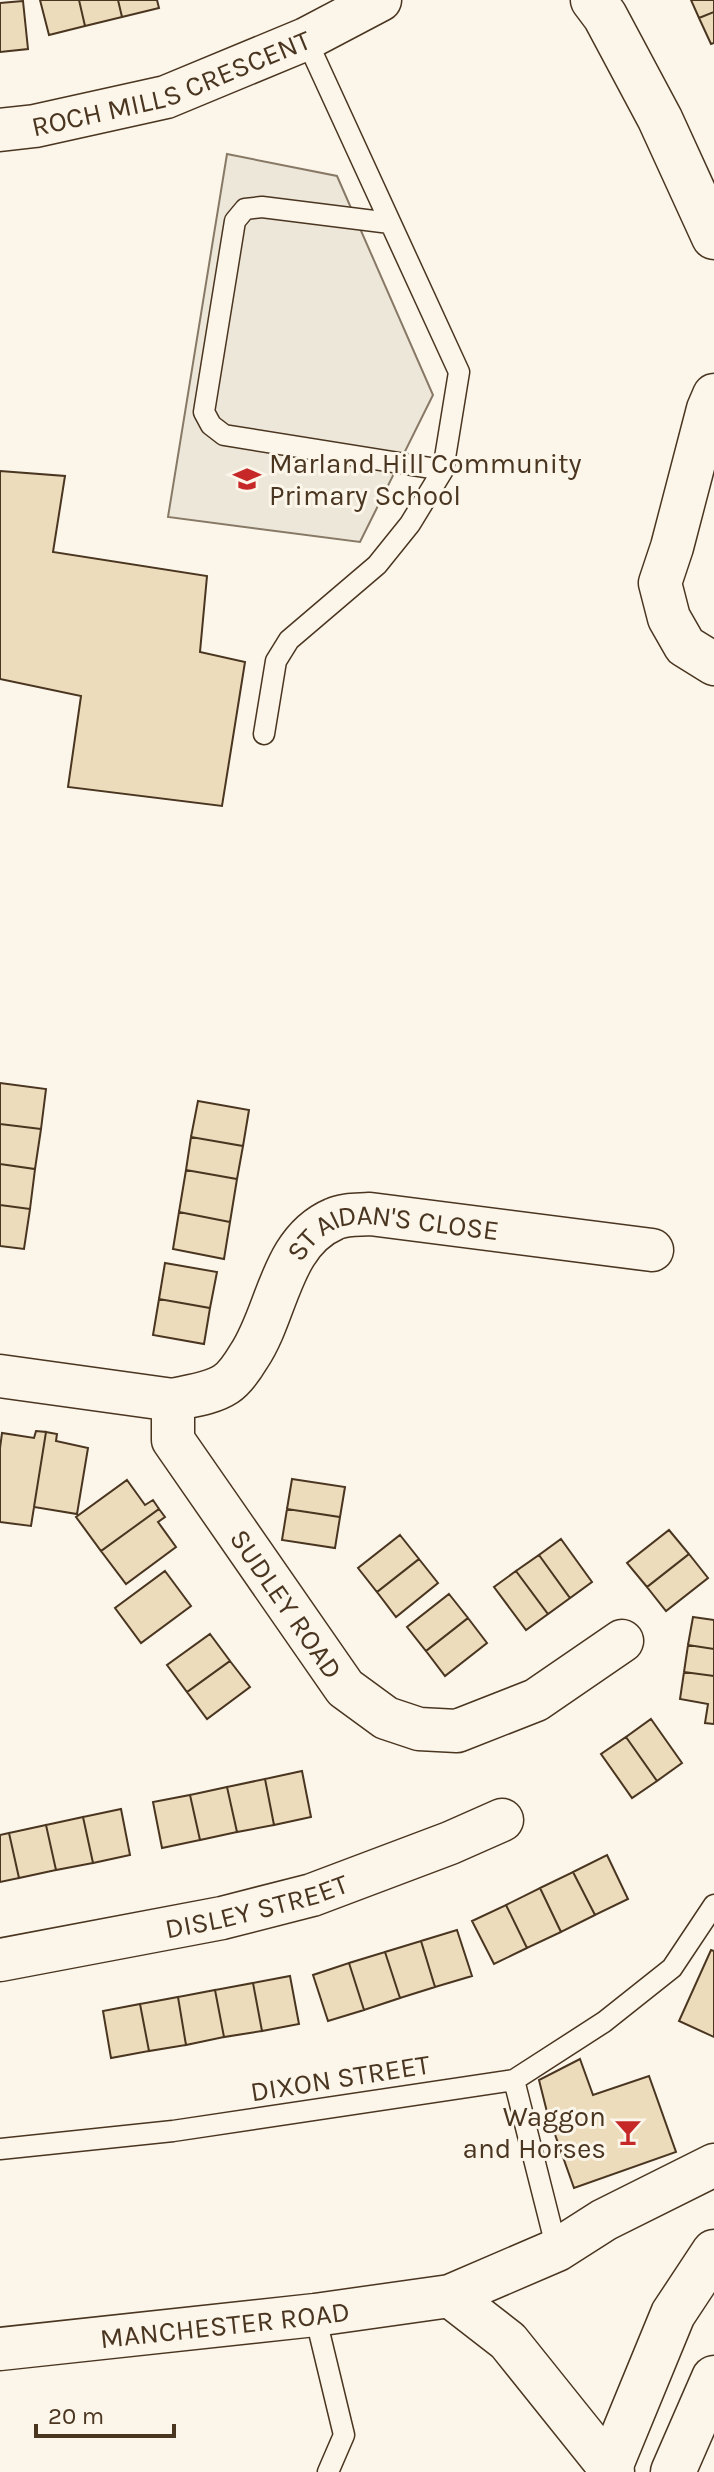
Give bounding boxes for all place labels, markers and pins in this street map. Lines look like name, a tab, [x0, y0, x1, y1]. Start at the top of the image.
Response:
place label: Marland Hill Community Primary School	[269, 447, 582, 512]
school or university icon: Marland Hill Community Primary School	[232, 464, 262, 494]
place label: Waggon and Horses	[463, 2100, 606, 2165]
bar icon: Waggon and Horses	[613, 2117, 643, 2147]

